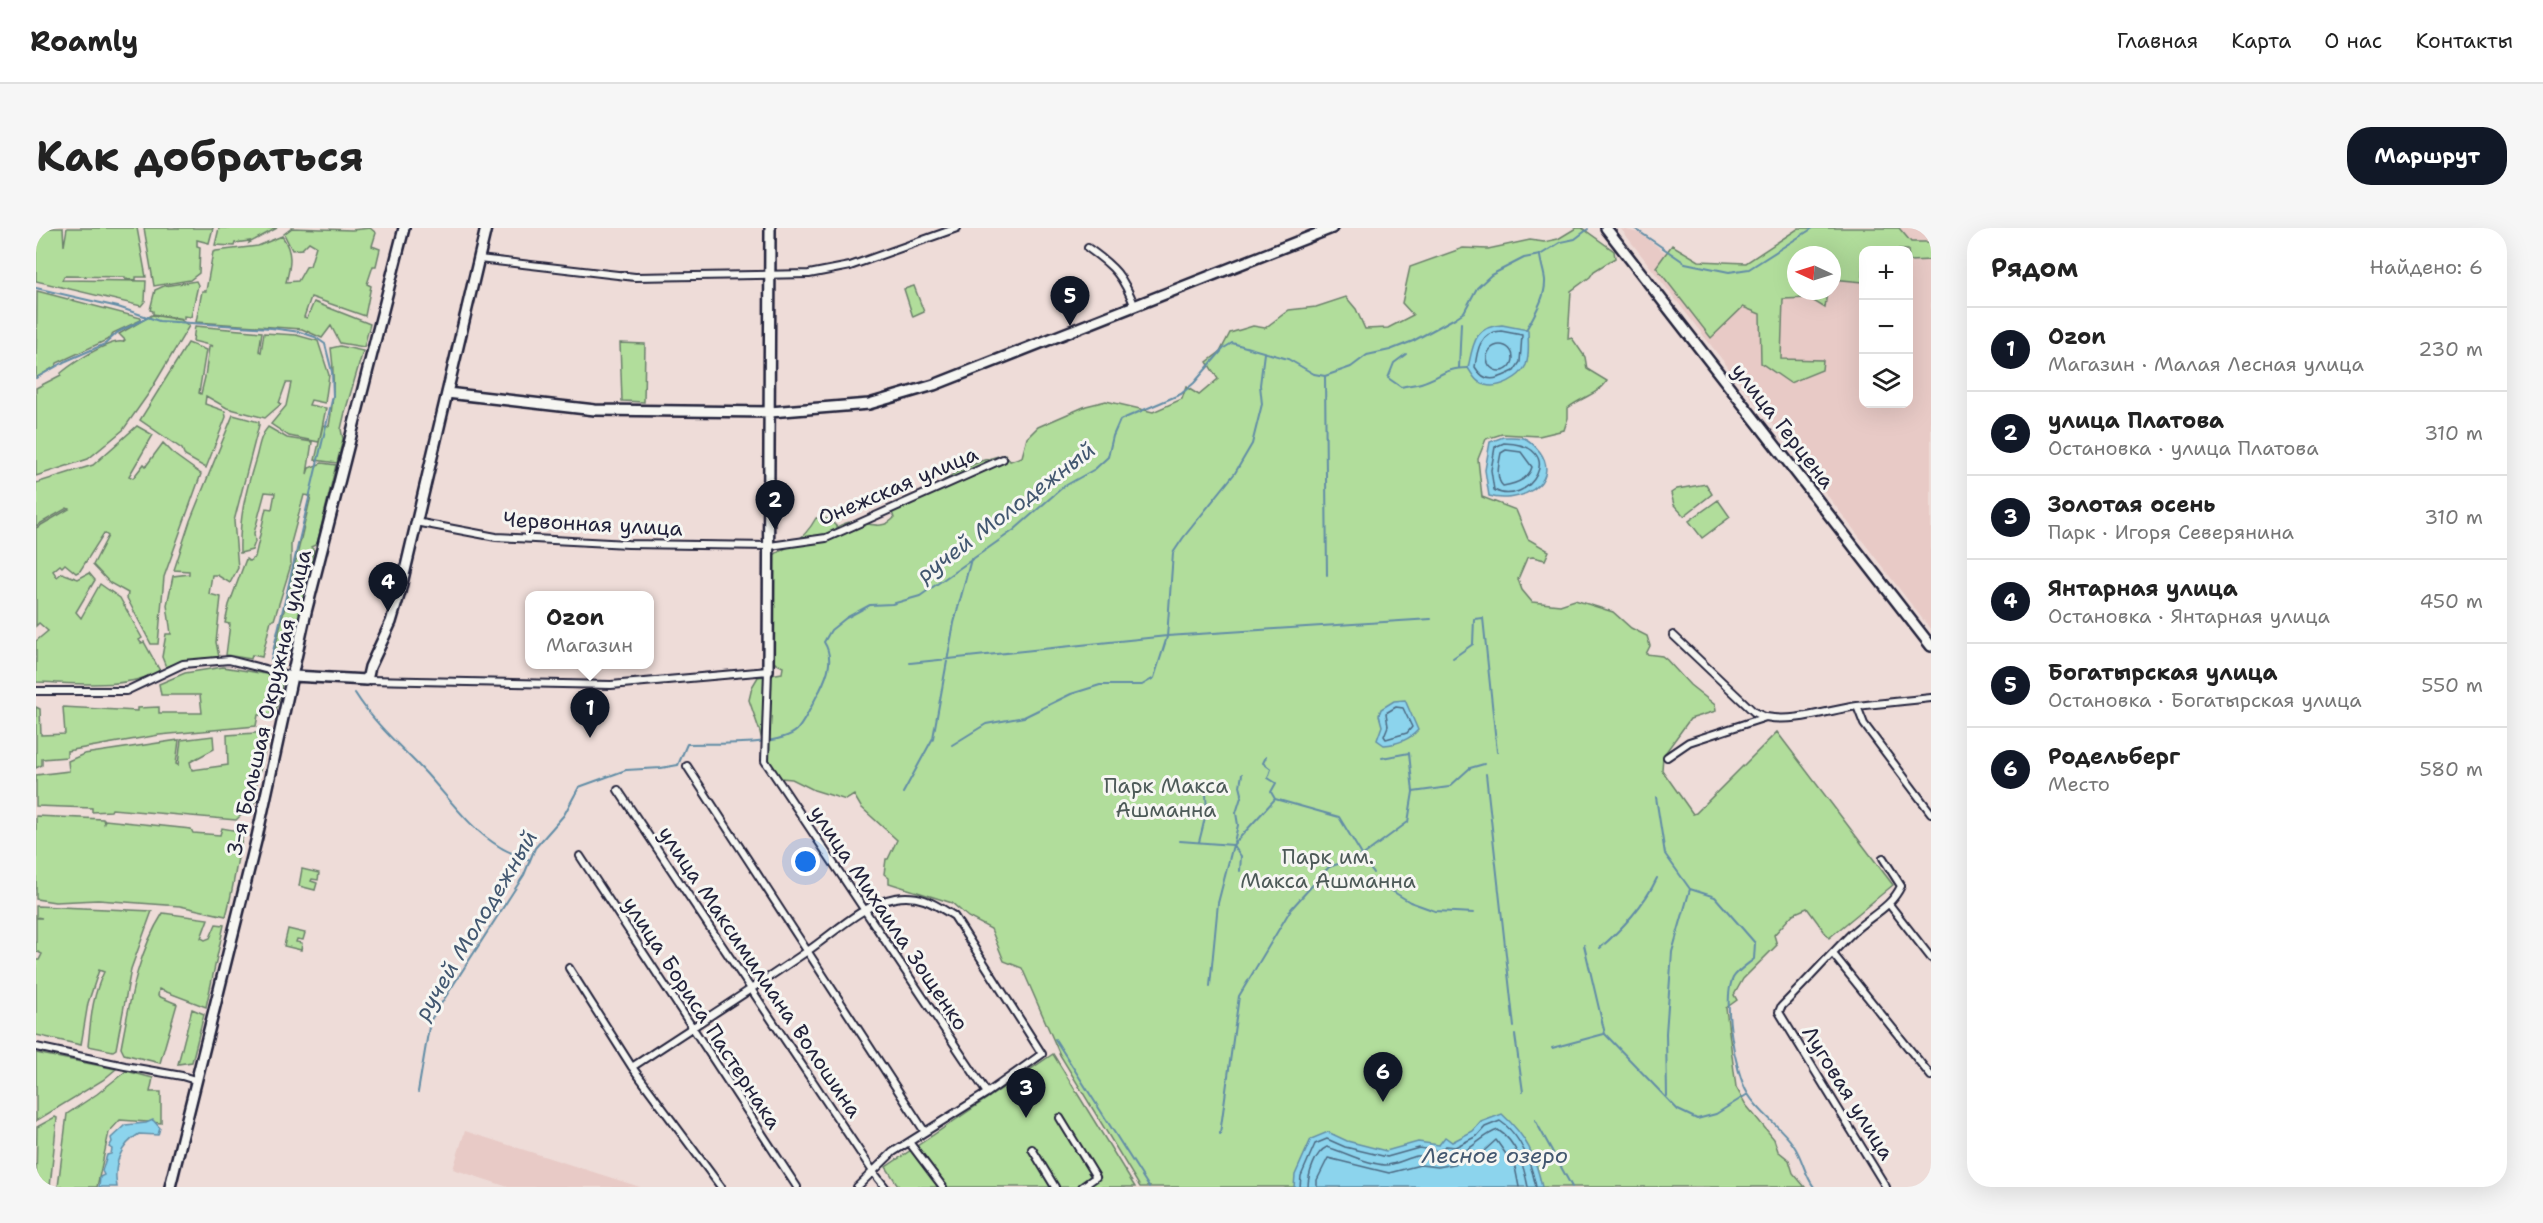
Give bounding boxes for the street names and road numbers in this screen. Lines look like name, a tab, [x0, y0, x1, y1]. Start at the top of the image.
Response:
street label: улица Герцена	[1725, 357, 1841, 495]
street label: Онежская улица	[814, 440, 982, 532]
street label: Червонная улица	[502, 505, 684, 543]
street label: 3-я Большая Окружная улица	[220, 547, 318, 859]
street label: улица Михаила Зощенко	[803, 800, 975, 1036]
street label: улица Максимилиана Волошина	[652, 821, 868, 1123]
street label: улица Бориса Пастернака	[616, 891, 788, 1135]
street label: Луговая улица	[1796, 1021, 1900, 1165]

